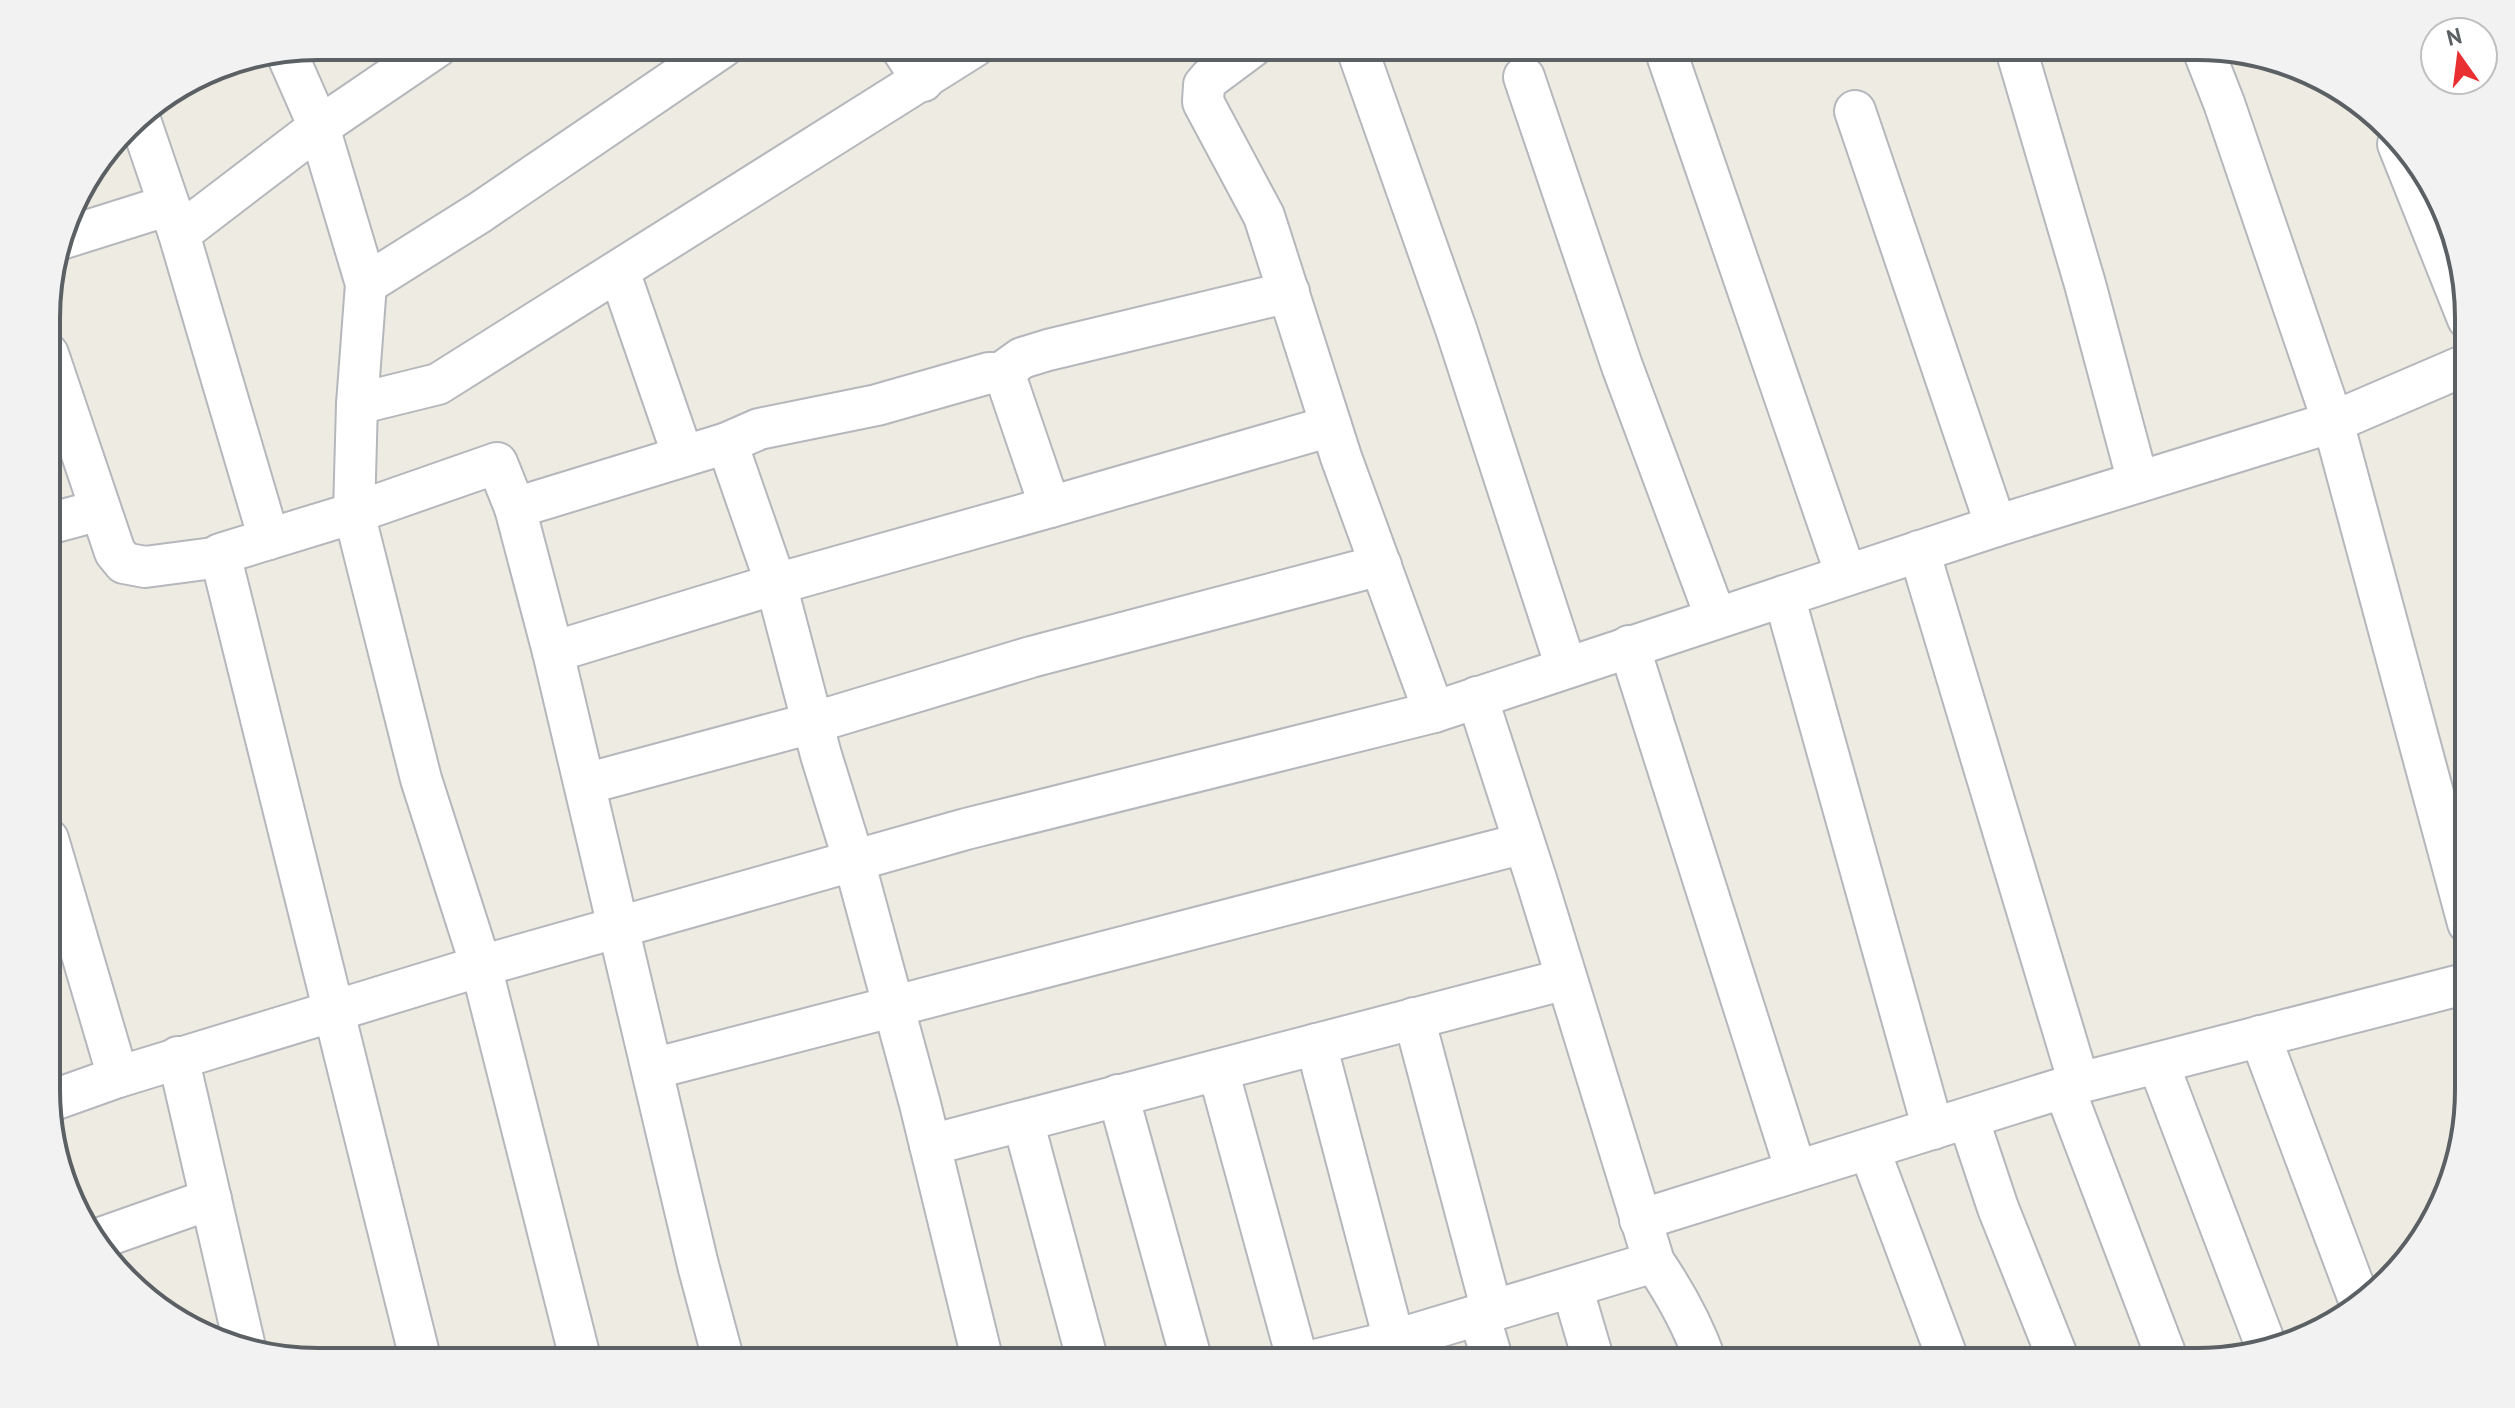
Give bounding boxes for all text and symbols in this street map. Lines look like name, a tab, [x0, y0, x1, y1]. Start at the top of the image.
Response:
north arrow	[2419, 16, 2499, 96]
text: N	[2444, 21, 2465, 52]

